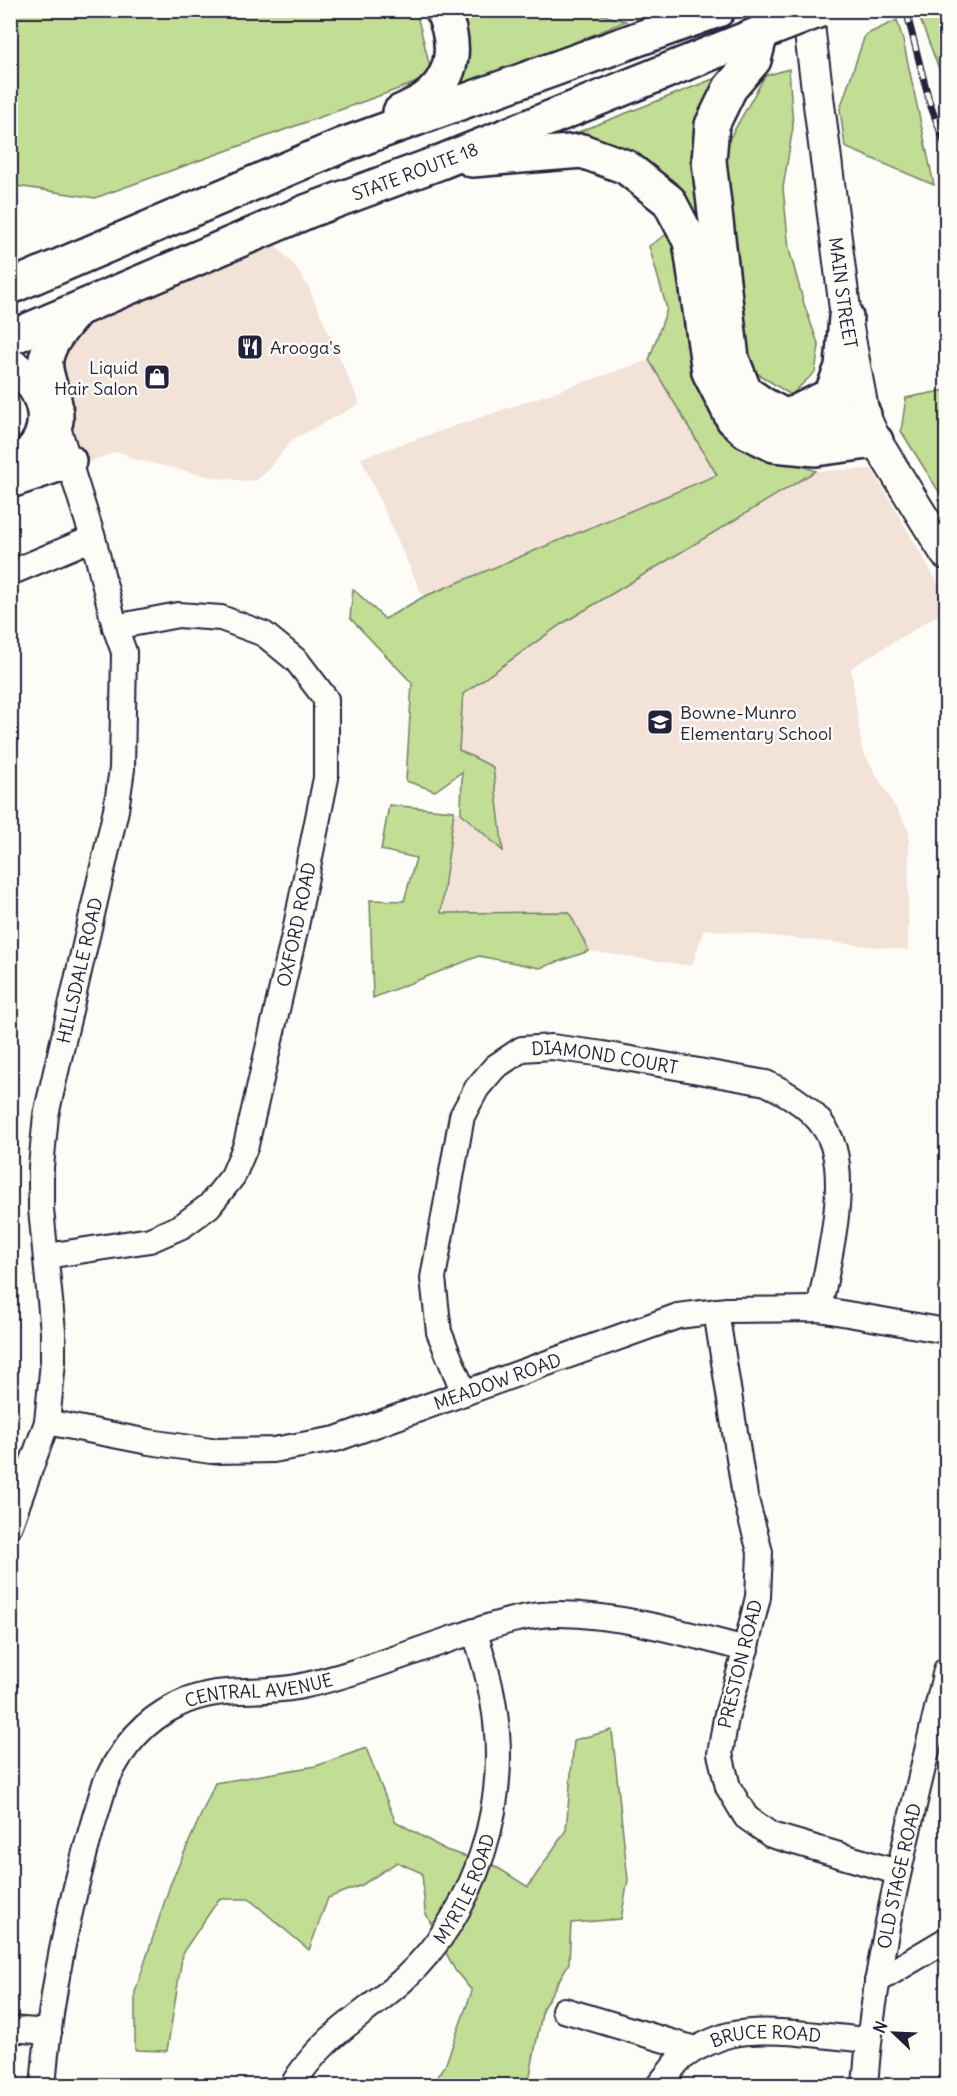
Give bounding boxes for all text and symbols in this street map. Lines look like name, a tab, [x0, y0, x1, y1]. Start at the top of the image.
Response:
street label: STATE ROUTE 18	[349, 137, 481, 205]
street label: MAIN STREET	[824, 236, 863, 350]
restaurant icon: Arooga's	[235, 332, 265, 362]
place label: Arooga's	[270, 336, 341, 359]
place label: Liquid Hair Salon	[54, 356, 138, 400]
shop icon: Liquid Hair Salon	[142, 362, 172, 392]
place label: Bowne-Munro Elementary School	[680, 701, 832, 745]
school or university icon: Bowne-Munro Elementary School	[645, 707, 675, 737]
street label: OXFORD ROAD	[271, 860, 320, 989]
street label: HILLSDALE ROAD	[51, 895, 107, 1046]
street label: DIAMOND COURT	[530, 1036, 680, 1079]
street label: MEADOW ROAD	[431, 1348, 564, 1414]
street label: PRESTON ROAD	[713, 1597, 767, 1731]
street label: CENTRAL AVENUE	[181, 1667, 335, 1712]
street label: OLD STAGE ROAD	[872, 1801, 926, 1951]
street label: MYRTLE ROAD	[428, 1831, 499, 1948]
north arrow	[864, 2003, 924, 2063]
text: N	[869, 2018, 892, 2036]
street label: BRUCE ROAD	[706, 2020, 822, 2052]

